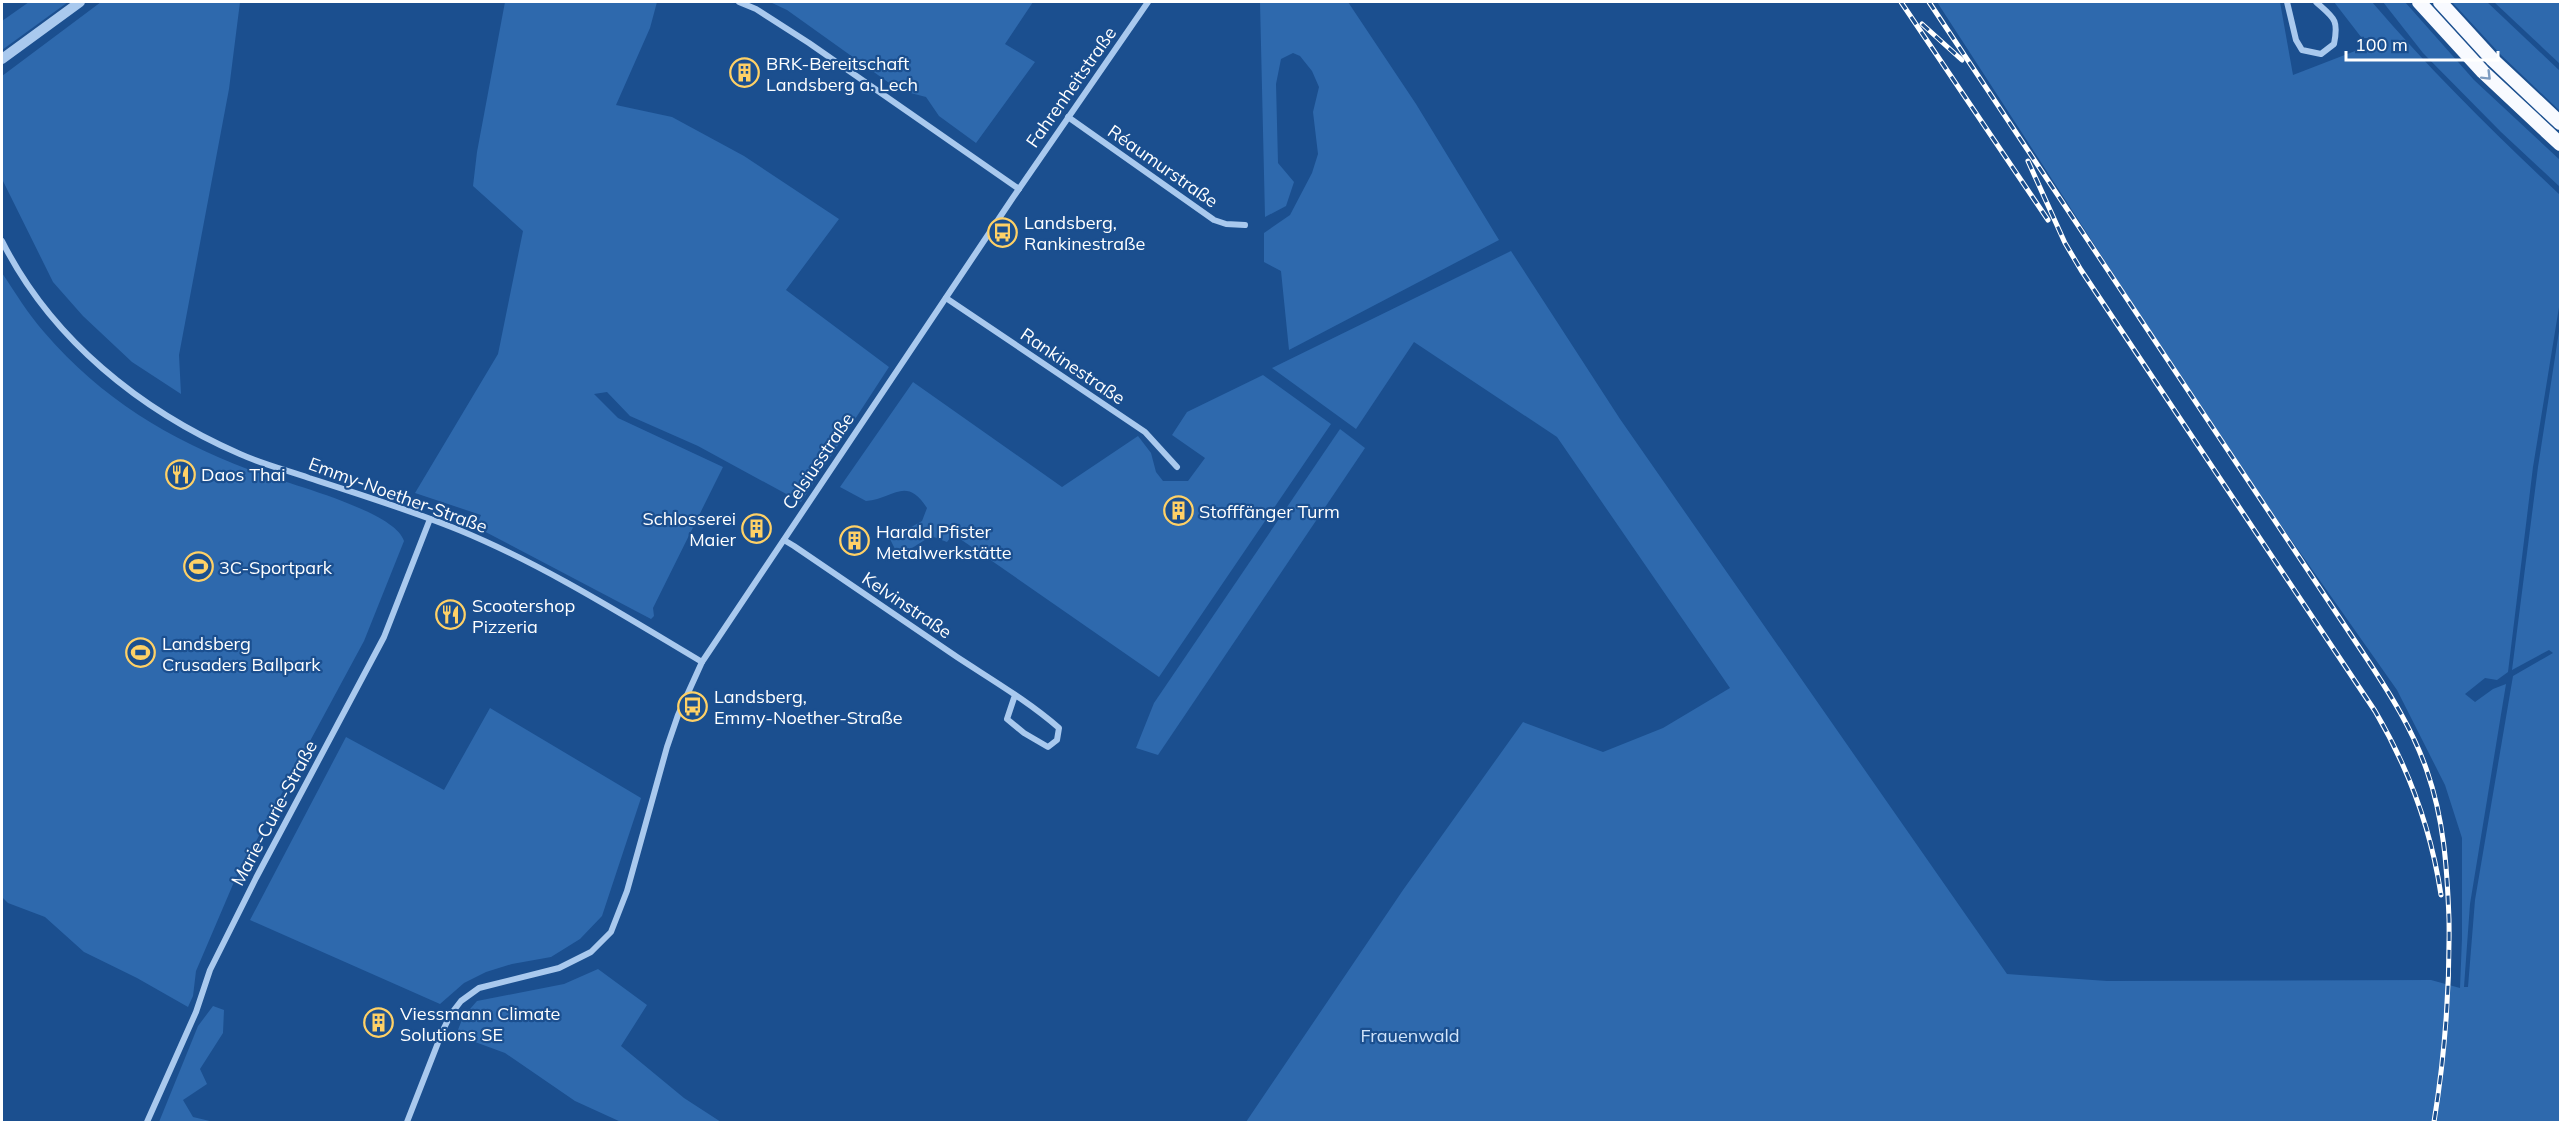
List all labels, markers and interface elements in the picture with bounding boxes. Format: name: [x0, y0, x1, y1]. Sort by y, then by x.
street label: Fahrenheitstraße: [1021, 22, 1121, 152]
scale bar: [2346, 24, 2498, 62]
text: 100 m: [2355, 33, 2408, 56]
place label: BRK-Bereitschaft Landsberg a. Lech: [766, 52, 918, 96]
building icon: BRK-Bereitschaft Landsberg a. Lech: [729, 57, 761, 89]
one-way arrow: [2480, 68, 2491, 79]
street label: Réaumurstraße: [1103, 119, 1223, 213]
place label: Landsberg, Rankinestraße: [1024, 211, 1145, 255]
bus stop icon: Landsberg, Rankinestraße: [987, 216, 1019, 248]
street label: Rankinestraße: [1016, 323, 1130, 409]
street label: Celsiusstraße: [777, 408, 859, 514]
street label: Emmy-Noether-Straße: [305, 452, 491, 538]
restaurant icon: Daos Thai: [164, 458, 196, 490]
place label: Daos Thai: [201, 463, 286, 486]
building icon: Stofffänger Turm: [1162, 495, 1194, 527]
place label: Stofffänger Turm: [1199, 500, 1340, 523]
place label: Schlosserei Maier: [643, 507, 736, 551]
building icon: Schlosserei Maier: [741, 512, 773, 544]
place label: Harald Pfister Metalwerkstätte: [876, 520, 1012, 564]
building icon: Harald Pfister Metalwerkstätte: [839, 525, 871, 557]
sports icon: 3C-Sportpark: [182, 551, 214, 583]
place label: 3C-Sportpark: [219, 556, 333, 579]
street label: Kelvinstraße: [858, 567, 956, 643]
place label: Scootershop Pizzeria: [472, 594, 575, 638]
restaurant icon: Scootershop Pizzeria: [435, 599, 467, 631]
place label: Landsberg Crusaders Ballpark: [162, 632, 321, 676]
sports icon: Landsberg Crusaders Ballpark: [125, 637, 157, 669]
place label: Landsberg, Emmy-Noether-Straße: [714, 685, 903, 729]
bus stop icon: Landsberg, Emmy-Noether-Straße: [677, 690, 709, 722]
street label: Marie-Curie-Straße: [226, 736, 322, 890]
place label: Viessmann Climate Solutions SE: [400, 1002, 560, 1046]
building icon: Viessmann Climate Solutions SE: [363, 1007, 395, 1039]
park label: Frauenwald: [1360, 1024, 1460, 1047]

